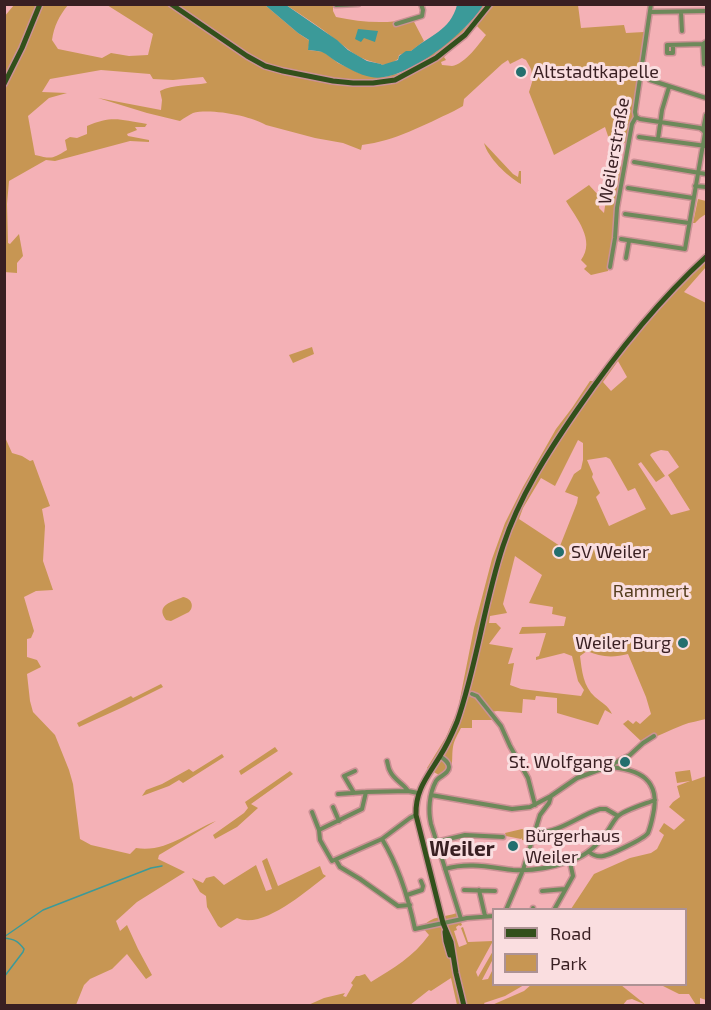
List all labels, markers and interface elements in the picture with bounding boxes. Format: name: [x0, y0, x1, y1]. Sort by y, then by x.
place label: Altstadtkapelle: [533, 61, 659, 83]
marker: Altstadtkapelle: [514, 65, 528, 79]
street label: Weilerstraße: [594, 96, 634, 206]
place label: SV Weiler: [571, 541, 649, 563]
marker: SV Weiler: [552, 545, 566, 559]
park label: Rammert: [613, 580, 689, 602]
place label: Weiler Burg: [575, 632, 671, 654]
marker: Weiler Burg: [676, 636, 690, 650]
place label: St. Wolfgang: [509, 751, 613, 773]
marker: St. Wolfgang: [618, 755, 632, 769]
place label: Bürgerhaus Weiler: [525, 825, 620, 868]
district label: Weiler: [429, 836, 495, 862]
marker: Bürgerhaus Weiler: [506, 839, 520, 853]
legend: [492, 908, 687, 986]
text: Road: [550, 922, 591, 944]
text: Park: [550, 952, 587, 974]

